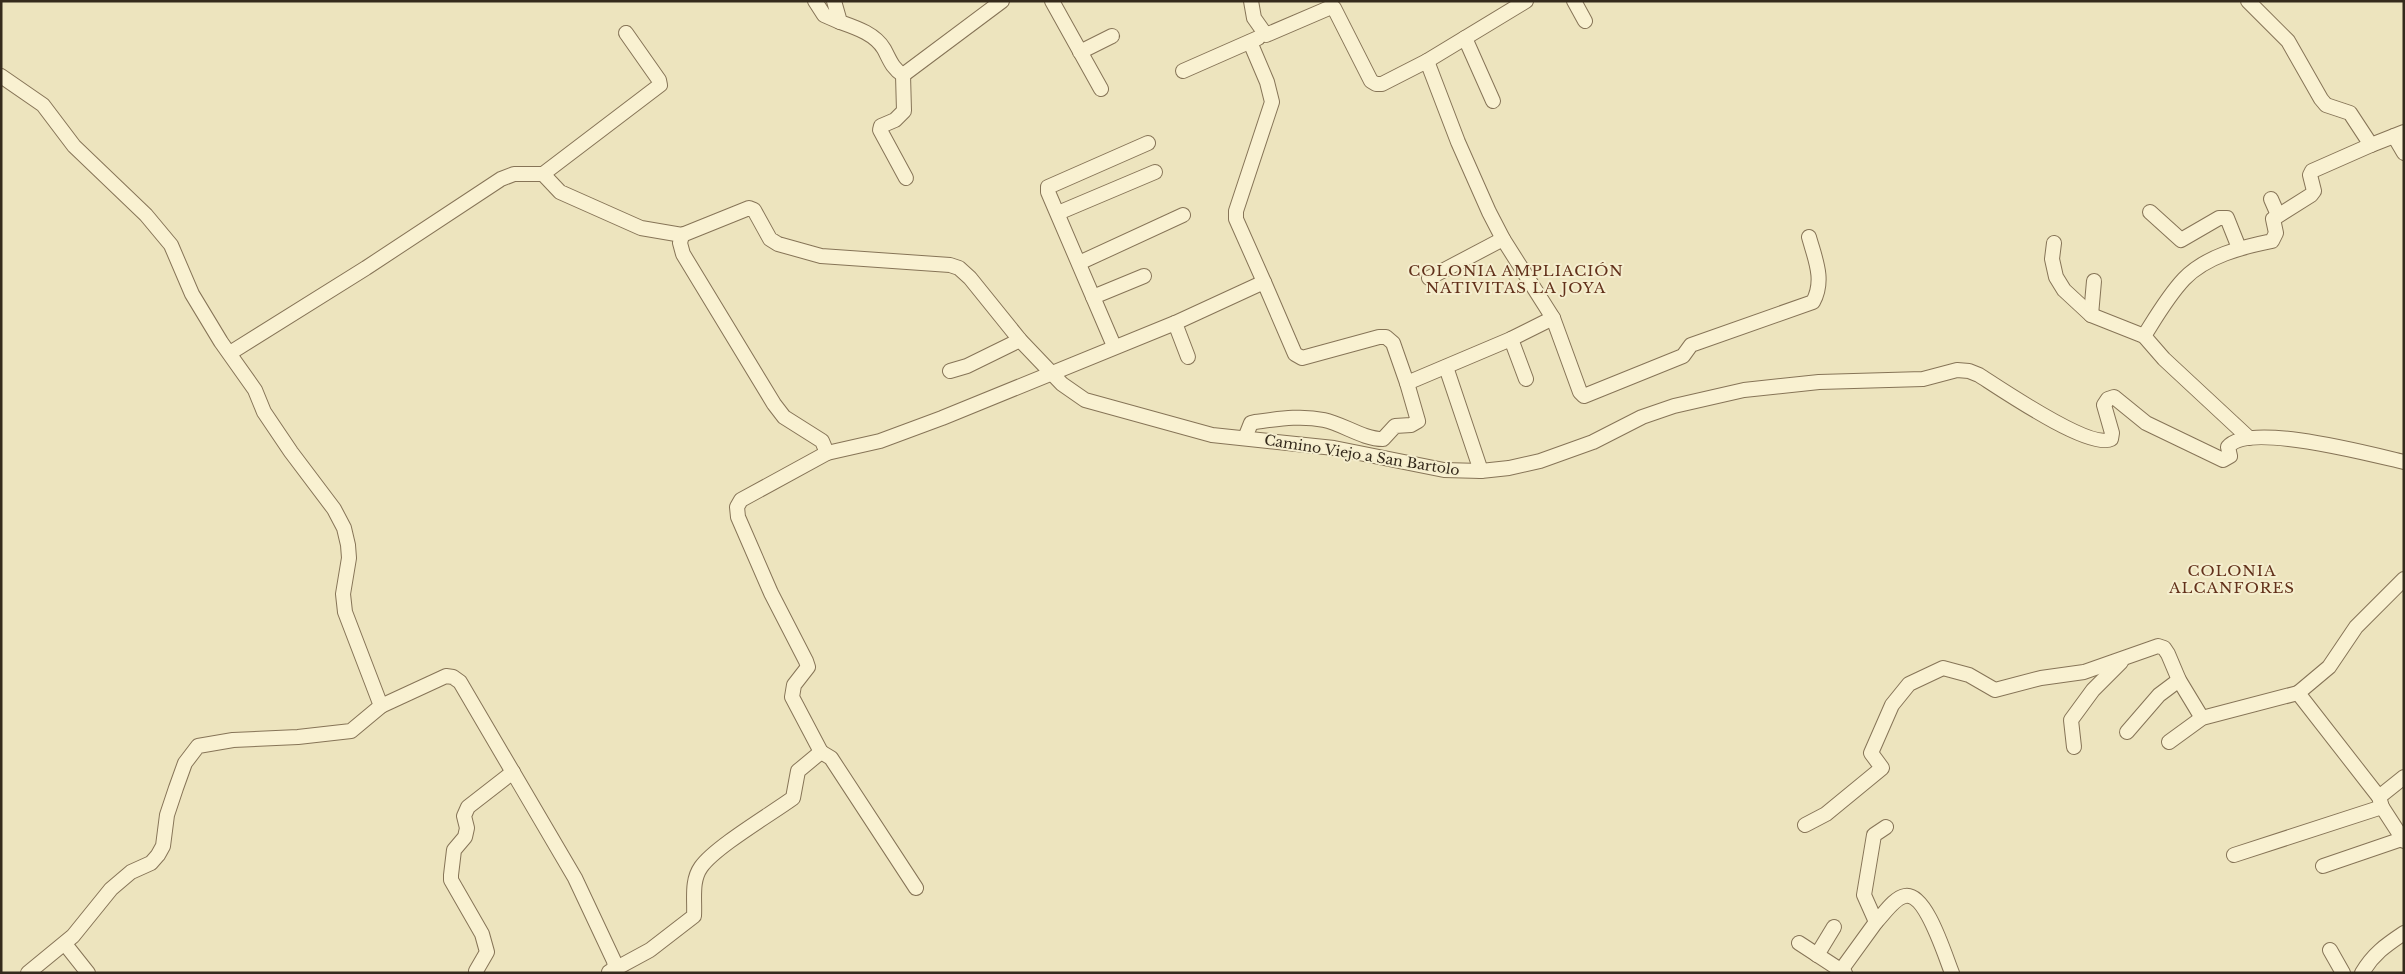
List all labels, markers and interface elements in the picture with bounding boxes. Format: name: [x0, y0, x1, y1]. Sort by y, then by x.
district label: COLONIA AMPLIACIÓN NATIVITAS LA JOYA: [1408, 261, 1624, 297]
street label: Camino Viejo a San Bartolo: [1263, 431, 1461, 479]
district label: COLONIA ALCANFORES: [2168, 561, 2295, 597]

